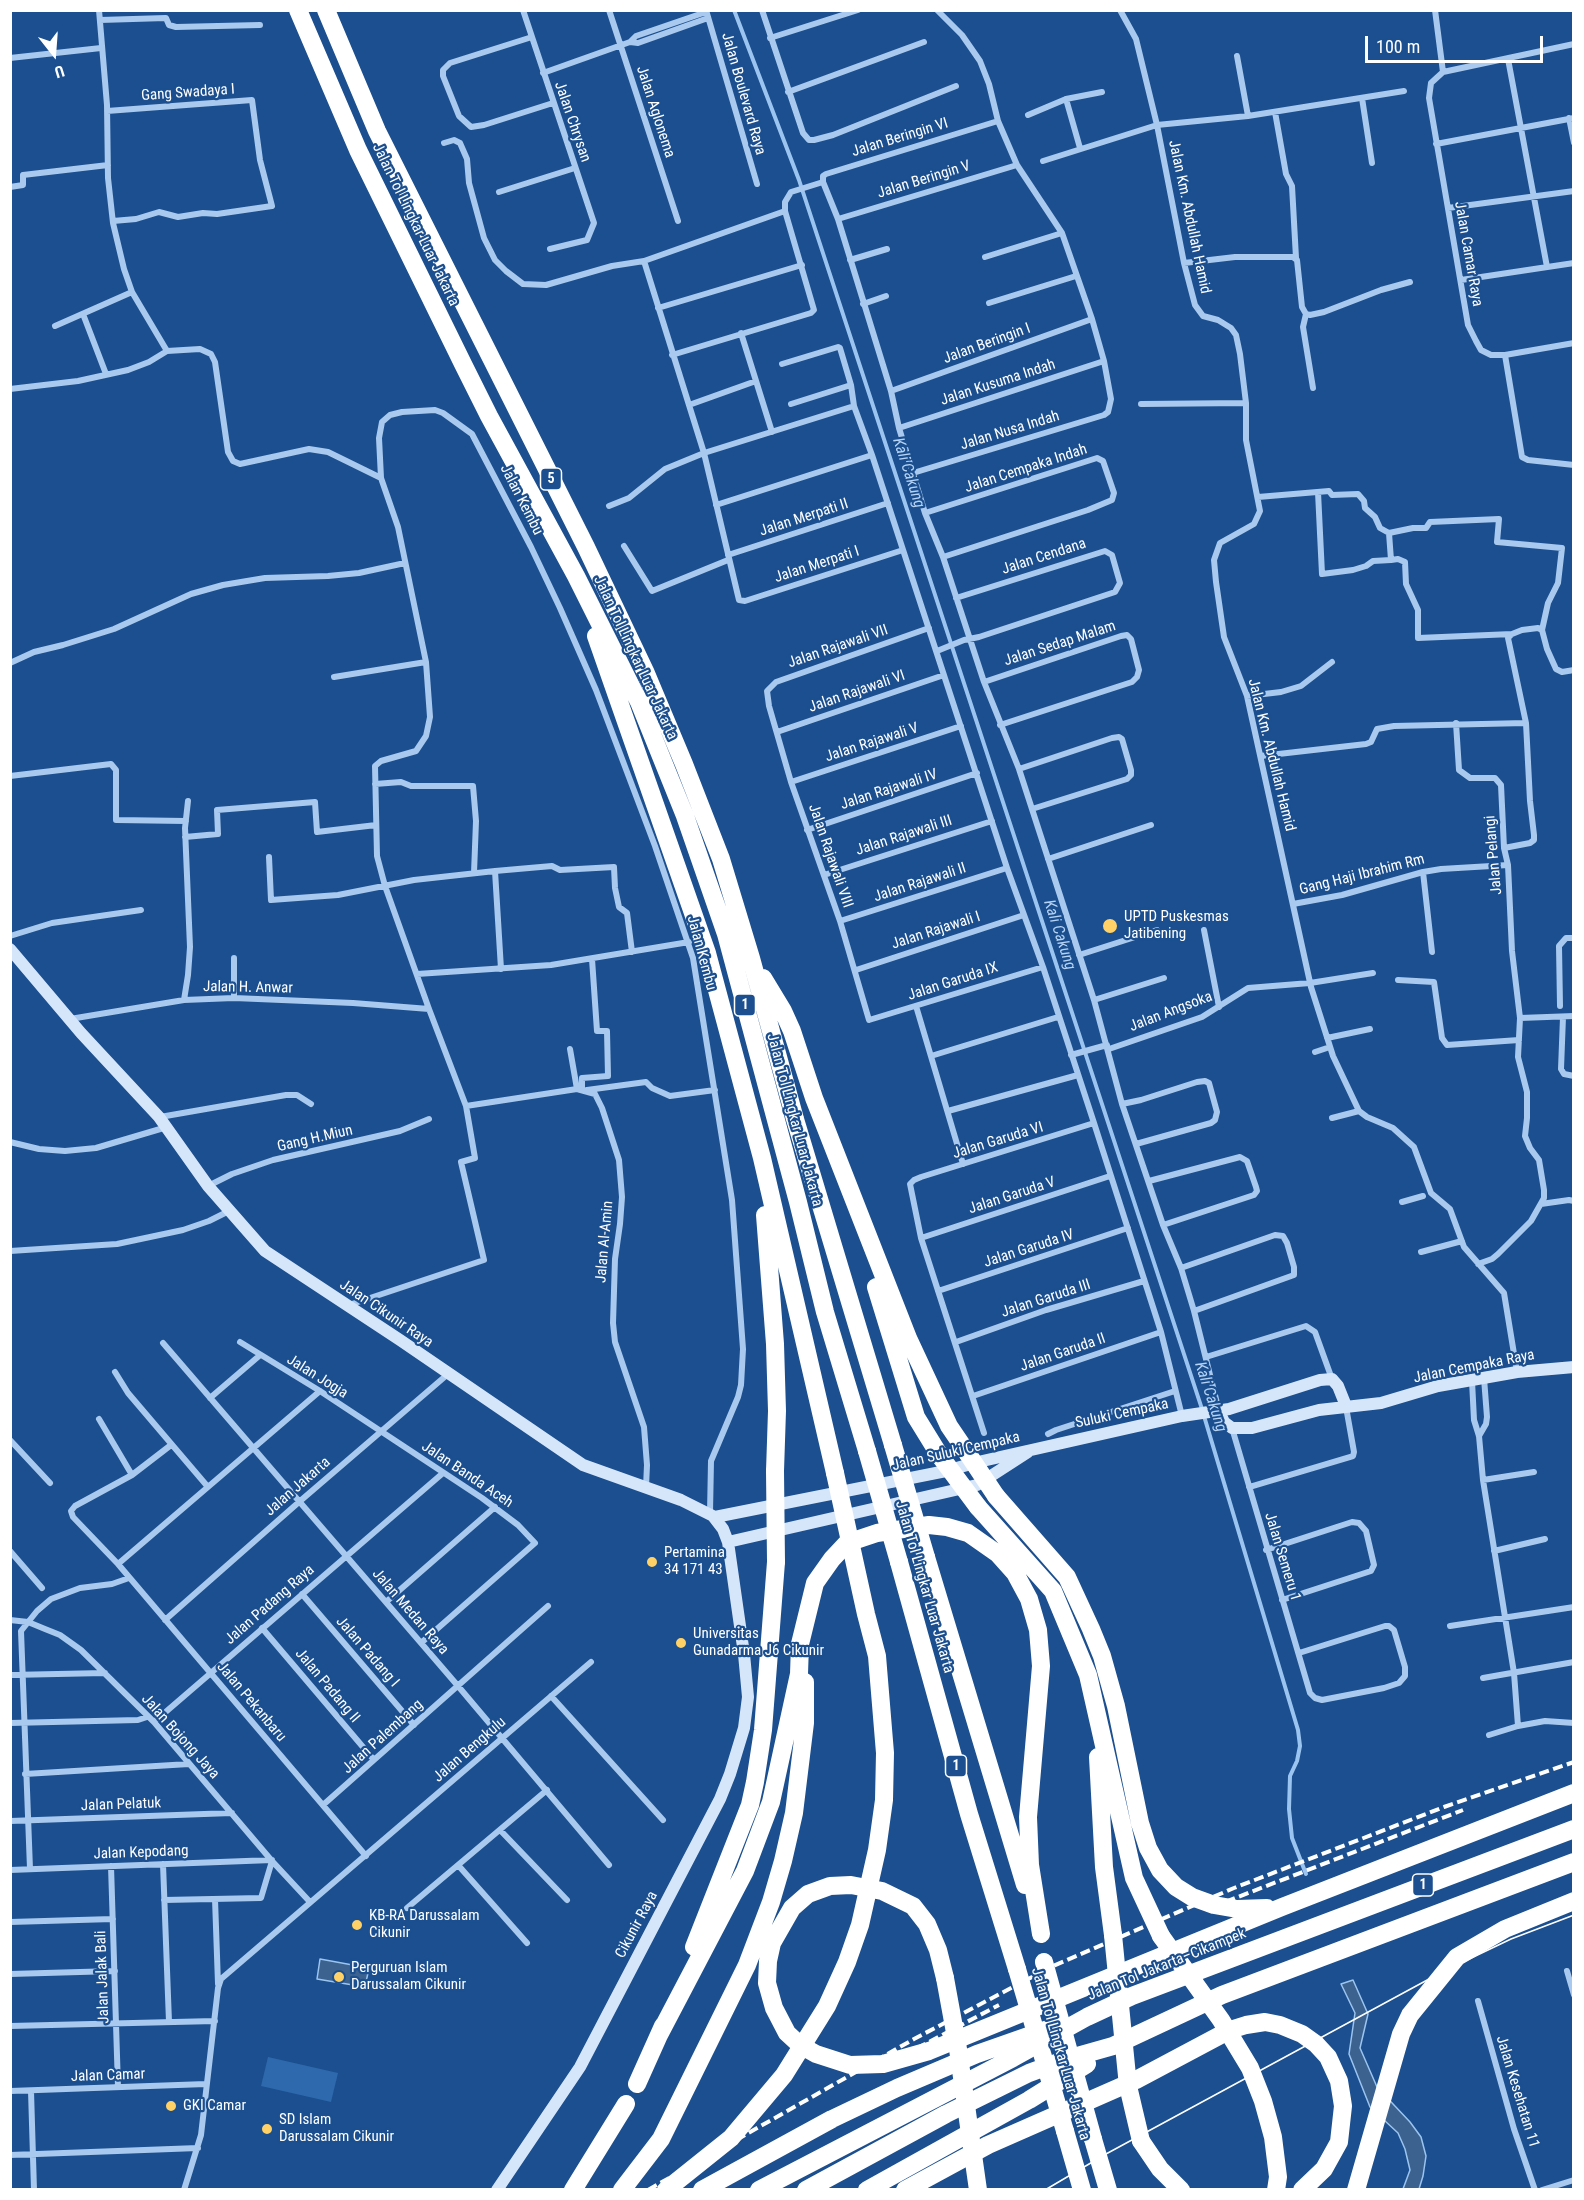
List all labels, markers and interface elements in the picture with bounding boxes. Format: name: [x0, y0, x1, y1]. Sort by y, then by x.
north arrow: [24, 24, 84, 84]
scale bar: [1368, 24, 1546, 62]
street label: Jalan Boulevard Raya: [717, 31, 769, 157]
text: 100 m: [1376, 36, 1420, 57]
text: U: [52, 61, 67, 82]
street label: Jalan Aglonema: [632, 64, 678, 160]
street label: Jalan Chrysan: [550, 79, 594, 165]
street label: Gang Swadaya I: [141, 81, 235, 105]
street label: Jalan Beringin VI: [850, 115, 950, 161]
street label: Jalan Km. Abdullah Hamid: [1164, 139, 1214, 295]
street label: Jalan Tol Lingkar Luar Jakarta: [368, 141, 462, 309]
street label: Jalan Beringin V: [875, 157, 973, 203]
street label: Jalan Camar Raya: [1450, 200, 1486, 308]
street label: Jalan Beringin I: [941, 320, 1033, 368]
street label: Jalan Kusuma Indah: [938, 356, 1058, 410]
street label: Jalan Nusa Indah: [958, 407, 1062, 455]
water label: Kali Cakung: [888, 436, 928, 510]
street label: Jalan Cempaka Indah: [963, 441, 1089, 497]
street label: Jalan Kembu: [496, 462, 546, 538]
road number: 5: [540, 468, 562, 490]
street label: Jalan Merpati II: [757, 495, 851, 541]
street label: Jalan Cendana: [1000, 535, 1088, 579]
street label: Jalan Merpati I: [772, 543, 862, 587]
street label: Jalan Tol Lingkar Luar Jakarta: [589, 573, 681, 743]
street label: Jalan Sedap Malam: [1002, 617, 1118, 671]
street label: Jalan Rajawali VII: [786, 621, 890, 673]
street label: Jalan Rajawali VI: [806, 667, 908, 717]
street label: Jalan Km. Abdullah Hamid: [1243, 677, 1299, 833]
street label: Jalan Rajawali V: [823, 719, 921, 767]
street label: Jalan Rajawali IV: [838, 766, 940, 814]
street label: Jalan Rajawali VIII: [804, 802, 856, 910]
street label: Jalan Rajawali III: [854, 812, 954, 860]
street label: Jalan Pelangi: [1482, 814, 1506, 896]
street label: Gang Haji Ibrahim Rm: [1298, 851, 1426, 899]
street label: Jalan Rajawali II: [871, 860, 969, 906]
water label: Kali Cakung: [1039, 898, 1079, 972]
street label: Jalan Rajawali I: [889, 908, 983, 954]
place label: UPTD Puskesmas Jatibening: [1124, 908, 1229, 943]
street label: Jalan Kembu: [682, 914, 720, 992]
marker: UPTD Puskesmas Jatibening: [1101, 917, 1119, 935]
street label: Jalan Garuda IX: [906, 959, 1000, 1005]
street label: Jalan H. Anwar: [203, 978, 293, 998]
street label: Jalan Angsoka: [1127, 988, 1215, 1036]
road number: 1: [734, 994, 756, 1016]
street label: Jalan Tol Lingkar Luar Jakarta: [762, 1031, 826, 1209]
street label: Jalan Garuda VI: [950, 1119, 1046, 1163]
street label: Gang H.Miun: [276, 1122, 354, 1156]
street label: Jalan Garuda V: [966, 1174, 1058, 1218]
street label: Jalan Al-Amin: [592, 1200, 618, 1284]
street label: Jalan Garuda IV: [982, 1226, 1076, 1272]
street label: Jalan Cikunir Raya: [336, 1276, 436, 1352]
street label: Jalan Garuda III: [999, 1276, 1093, 1322]
street label: Jalan Garuda II: [1018, 1330, 1108, 1376]
street label: Jalan Cempaka Raya: [1412, 1346, 1536, 1388]
street label: Jalan Jogja: [283, 1351, 351, 1403]
water label: Kali Cakung: [1190, 1360, 1230, 1434]
street label: Suluki Cempaka: [1074, 1395, 1170, 1433]
street label: Jalan Suluki Cempaka: [890, 1429, 1022, 1475]
street label: Jalan Banda Aceh: [418, 1438, 516, 1512]
street label: Jalan Jakarta: [262, 1454, 334, 1520]
street label: Jalan Tol Lingkar Luar Jakarta: [891, 1499, 957, 1675]
street label: Jalan Semeru 1: [1260, 1511, 1304, 1603]
place label: Pertamina 34 171 43: [664, 1544, 725, 1579]
marker: Pertamina 34 171 43: [645, 1555, 659, 1569]
street label: Jalan Padang Raya: [222, 1561, 318, 1649]
street label: Jalan Medan Raya: [368, 1565, 452, 1659]
street label: Jalan Padang I: [331, 1613, 403, 1691]
place label: Universitas Gunadarma J6 Cikunir: [693, 1625, 824, 1660]
marker: Universitas Gunadarma J6 Cikunir: [674, 1636, 688, 1650]
street label: Jalan Padang II: [291, 1645, 363, 1727]
street label: Jalan Pekanbaru: [212, 1658, 290, 1746]
street label: Jalan Bojong Jaya: [137, 1691, 223, 1783]
street label: Jalan Palembang: [339, 1696, 427, 1778]
street label: Jalan Bengkulu: [430, 1714, 510, 1786]
road number: 1: [946, 1755, 966, 1777]
street label: Jalan Pelatuk: [81, 1795, 161, 1815]
street label: Jalan Kepodang: [93, 1842, 189, 1864]
road number: 1: [1412, 1874, 1434, 1896]
street label: Cikunir Raya: [612, 1889, 662, 1961]
place label: KB-RA Darussalam Cikunir: [369, 1907, 480, 1942]
marker: KB-RA Darussalam Cikunir: [350, 1918, 364, 1932]
street label: Jalan Tol Jakarta–Cikampek: [1085, 1925, 1249, 2005]
street label: Jalan Jalak Bali: [92, 1930, 114, 2024]
place label: Perguruan Islam Darussalam Cikunir: [351, 1959, 466, 1994]
street label: Jalan Tol Lingkar Luar Jakarta: [1027, 1966, 1093, 2142]
marker: Perguruan Islam Darussalam Cikunir: [332, 1970, 346, 1984]
street label: Jalan Kesehatan 11: [1491, 2034, 1543, 2150]
street label: Jalan Camar: [70, 2066, 146, 2086]
place label: GKI Camar: [183, 2097, 246, 2115]
marker: GKI Camar: [164, 2099, 178, 2113]
place label: SD Islam Darussalam Cikunir: [279, 2111, 394, 2146]
marker: SD Islam Darussalam Cikunir: [260, 2122, 274, 2136]

